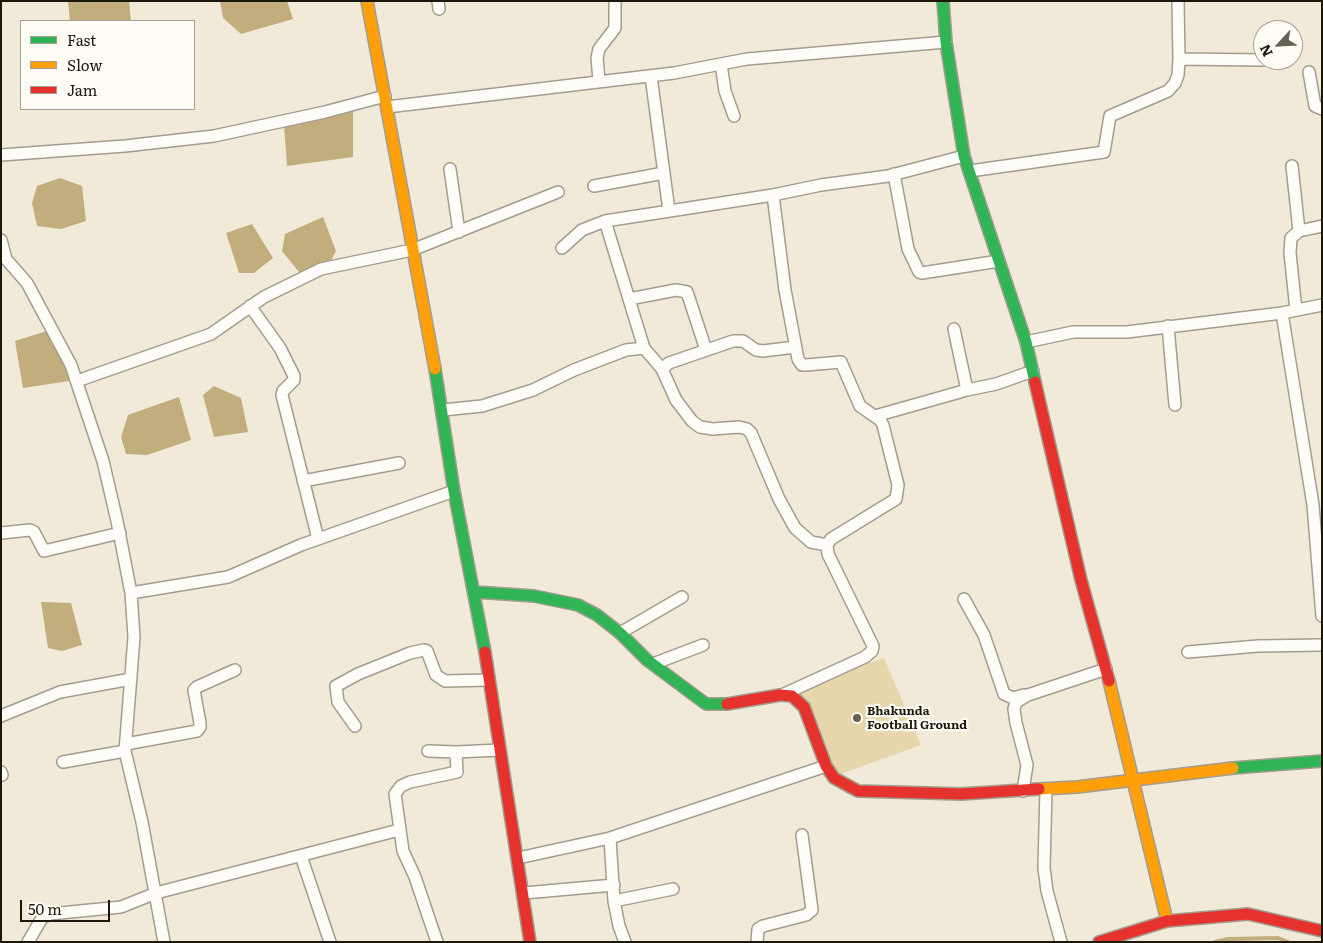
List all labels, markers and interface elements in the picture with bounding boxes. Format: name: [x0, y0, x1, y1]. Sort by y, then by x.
legend: [20, 20, 195, 110]
north arrow: [1253, 20, 1303, 70]
text: Fast: [67, 28, 96, 51]
text: N: [1254, 41, 1277, 60]
text: Slow: [67, 53, 102, 76]
text: Jam: [67, 78, 97, 101]
place label: Bhakunda Football Ground: [867, 704, 967, 732]
marker: Bhakunda Football Ground: [851, 712, 863, 724]
scale bar: [22, 890, 112, 922]
text: 50 m: [28, 897, 62, 920]

